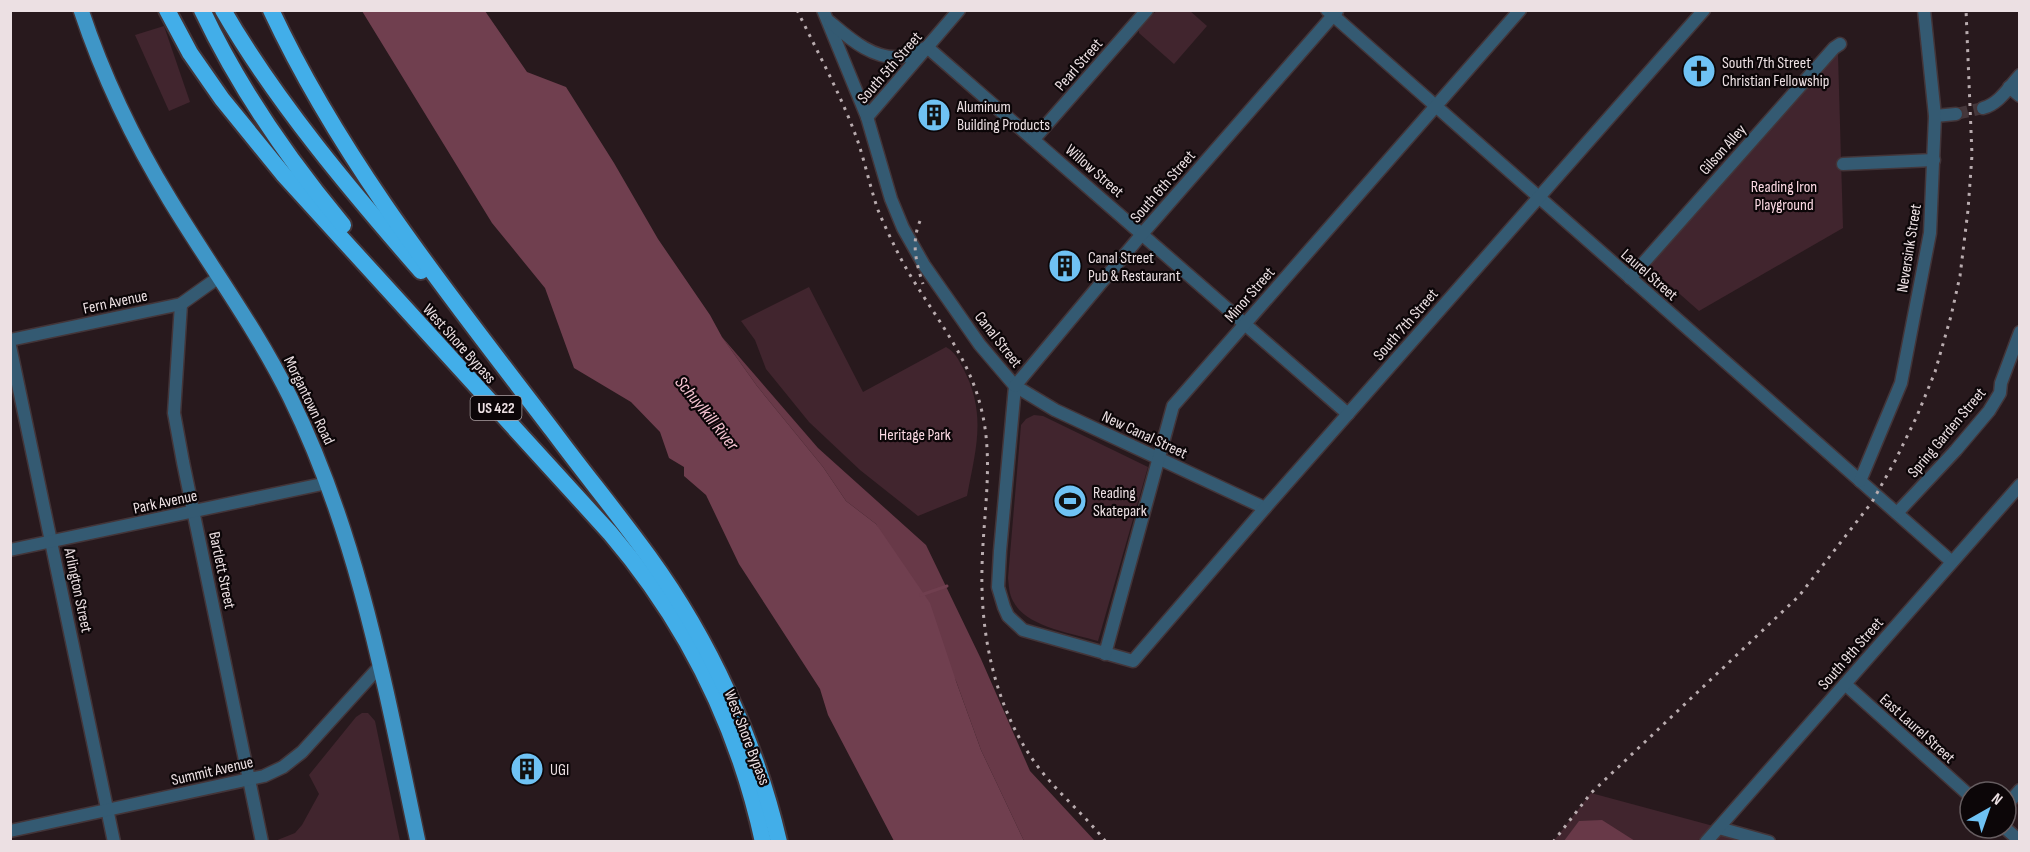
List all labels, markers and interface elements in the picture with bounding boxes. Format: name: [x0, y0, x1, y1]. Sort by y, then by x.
street label: South 5th Street: [854, 28, 927, 108]
street label: Pearl Street: [1051, 35, 1107, 95]
church icon: South 7th Street Christian Fellowship: [1681, 53, 1717, 89]
place label: South 7th Street Christian Fellowship: [1722, 54, 1829, 91]
building icon: Aluminum Building Products: [916, 97, 952, 133]
place label: Aluminum Building Products: [956, 98, 1050, 135]
street label: Gilson Alley: [1696, 121, 1751, 179]
street label: Willow Street: [1061, 141, 1127, 202]
street label: South 6th Street: [1127, 147, 1200, 227]
park label: Reading Iron Playground: [1751, 178, 1817, 215]
street label: Neversink Street: [1893, 203, 1926, 294]
street label: Laurel Street: [1617, 245, 1681, 305]
building icon: Canal Street Pub & Restaurant: [1047, 248, 1083, 284]
place label: Canal Street Pub & Restaurant: [1088, 249, 1181, 286]
street label: Minor Street: [1221, 263, 1279, 326]
street label: South 7th Street: [1370, 285, 1443, 365]
street label: Fern Avenue: [81, 286, 149, 319]
street label: West Shore Bypass: [418, 300, 500, 388]
street label: Canal Street: [970, 308, 1026, 372]
street label: Morgantown Road: [279, 353, 338, 448]
water label: Schuylkill River: [670, 372, 743, 455]
street label: Spring Garden Street: [1904, 384, 1990, 482]
road number: US 422: [470, 396, 522, 420]
street label: New Canal Street: [1099, 407, 1190, 463]
park label: Heritage Park: [879, 426, 951, 445]
sports icon: Reading Skatepark: [1052, 483, 1088, 519]
place label: Reading Skatepark: [1093, 484, 1147, 521]
street label: Park Avenue: [132, 486, 199, 519]
street label: Bartlett Street: [204, 530, 239, 611]
street label: Arlington Street: [59, 545, 96, 634]
street label: South 9th Street: [1815, 614, 1888, 694]
street label: West Shore Bypass: [720, 687, 774, 788]
street label: East Laurel Street: [1876, 690, 1959, 768]
building icon: UGI: [509, 751, 545, 787]
street label: Summit Avenue: [169, 753, 255, 790]
place label: UGI: [550, 761, 569, 780]
north arrow: [1958, 780, 2018, 840]
text: N: [1987, 790, 2006, 810]

